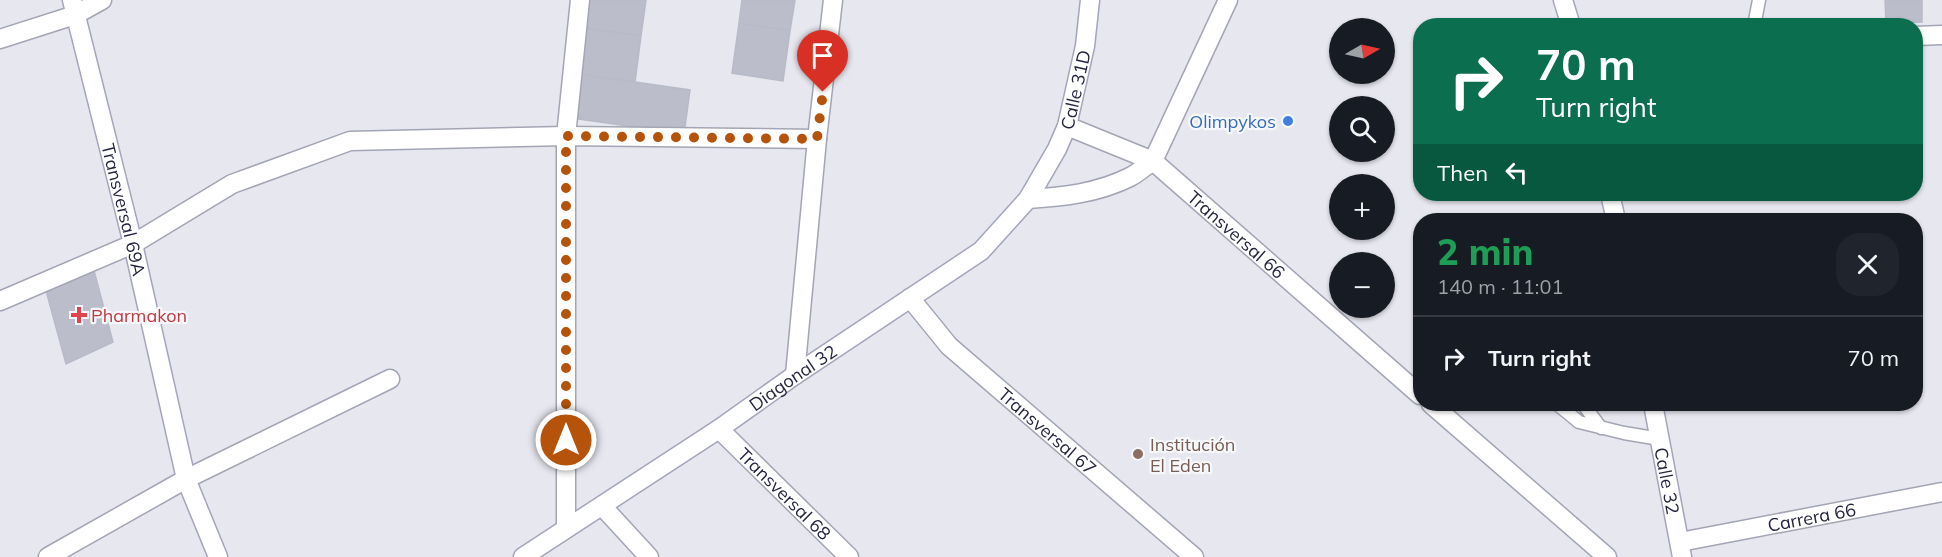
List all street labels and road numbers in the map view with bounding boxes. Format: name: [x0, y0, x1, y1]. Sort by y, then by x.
street label: Calle 31D: [1055, 48, 1095, 132]
street label: Transversal 69A: [97, 141, 151, 278]
street label: Transversal 66: [1183, 185, 1290, 283]
street label: Diagonal 32: [744, 339, 841, 416]
street label: Transversal 67: [994, 382, 1101, 480]
street label: Transversal 68: [733, 443, 836, 545]
street label: Calle 32: [1650, 445, 1685, 516]
street label: Carrera 66: [1766, 497, 1858, 537]

